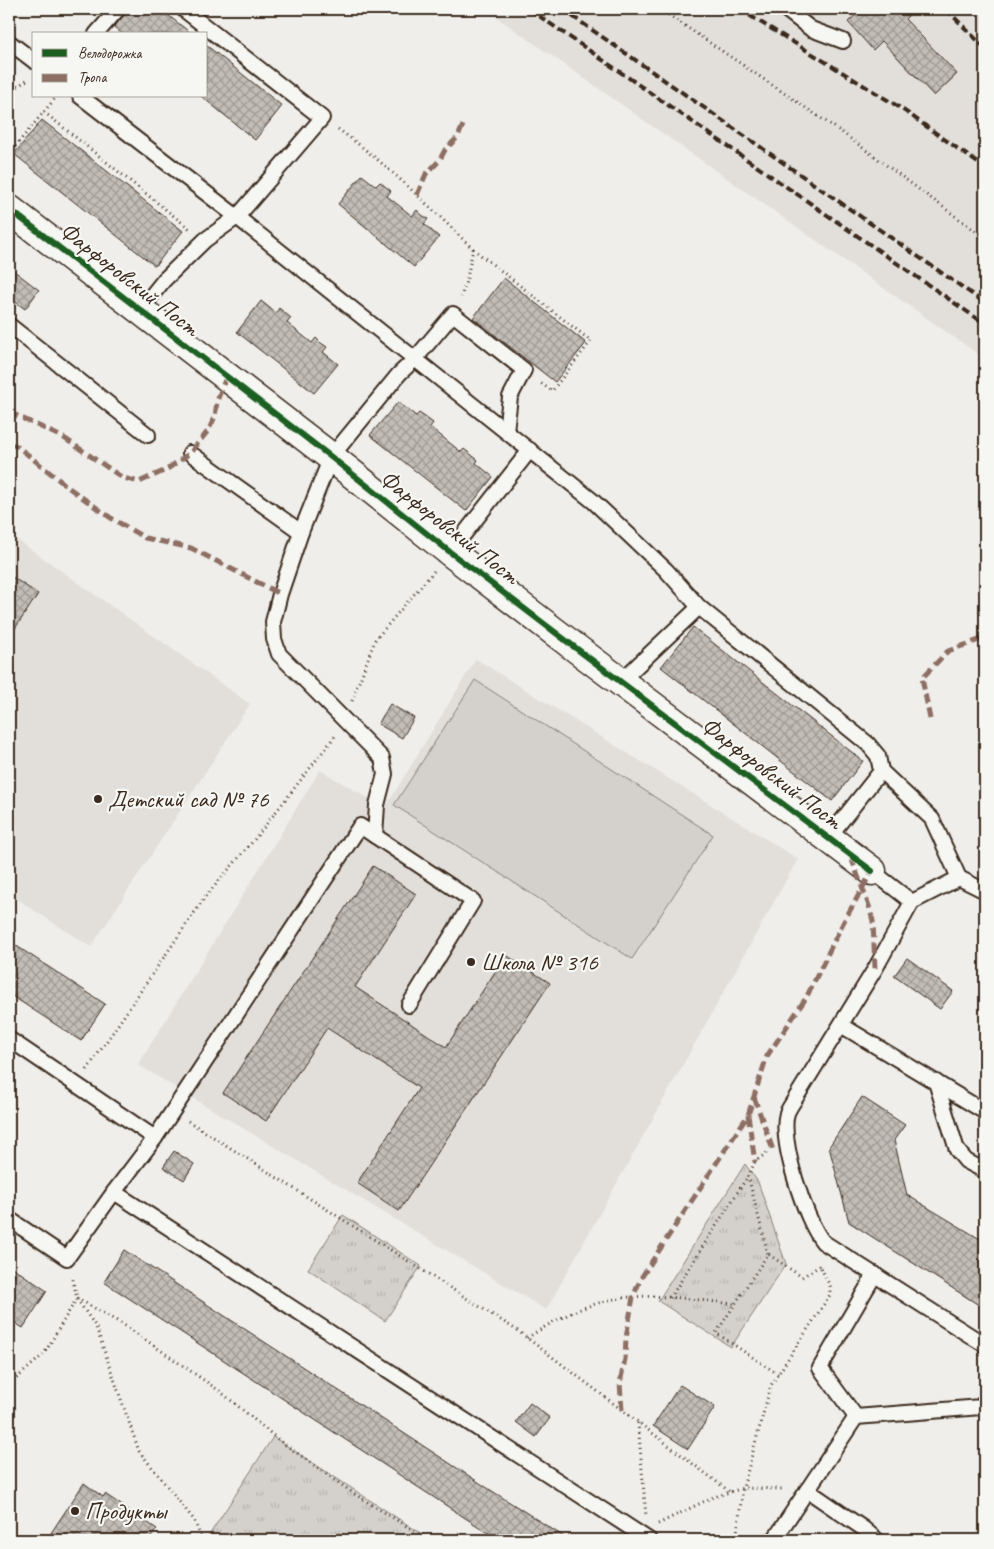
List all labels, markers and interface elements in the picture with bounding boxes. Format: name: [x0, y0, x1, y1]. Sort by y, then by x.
legend: [32, 32, 208, 98]
text: Велодорожка: [78, 44, 142, 63]
text: Тропа: [78, 68, 107, 87]
street label: Фарфоровский Пост: [54, 215, 207, 344]
street label: Фарфоровский Пост: [374, 463, 527, 592]
street label: Фарфоровский Пост: [696, 710, 850, 837]
place label: Детский сад № 76: [108, 784, 270, 814]
marker: Детский сад № 76: [92, 793, 104, 805]
place label: Школа № 316: [481, 947, 599, 977]
marker: Школа № 316: [465, 956, 477, 968]
place label: Продукты: [85, 1496, 169, 1526]
marker: Продукты: [69, 1505, 81, 1517]

